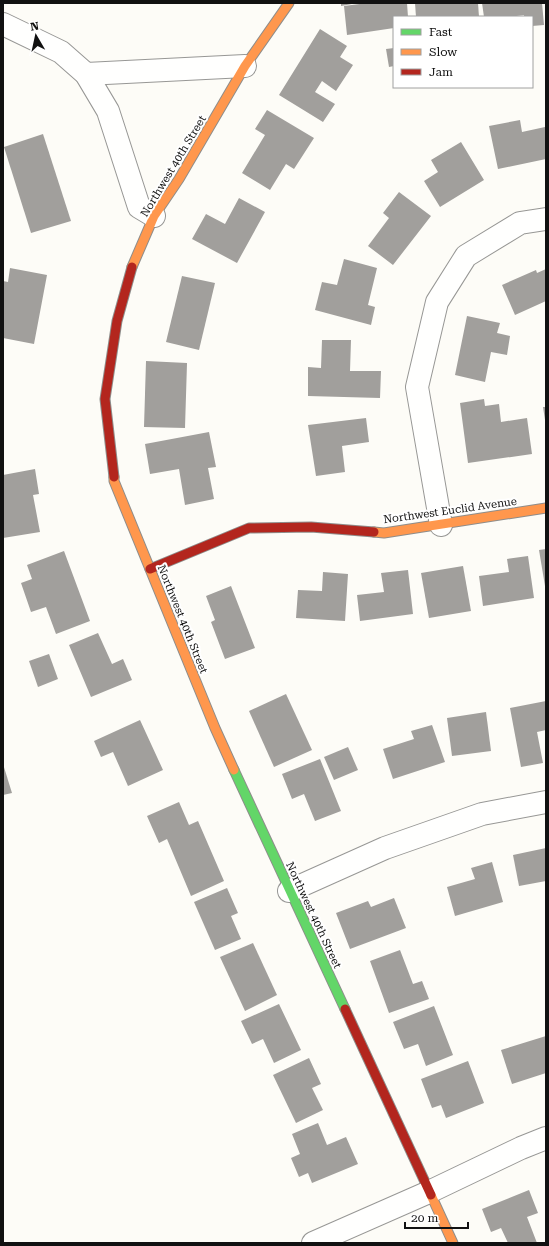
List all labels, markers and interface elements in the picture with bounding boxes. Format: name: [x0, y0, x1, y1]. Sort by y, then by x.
north arrow: [16, 16, 56, 56]
legend: [393, 16, 533, 88]
text: N: [29, 19, 40, 34]
text: Fast: [429, 25, 453, 39]
text: Slow: [429, 45, 457, 59]
text: Jam: [429, 65, 453, 79]
street label: Northwest 40th Street: [138, 113, 209, 219]
street label: Northwest Euclid Avenue: [383, 495, 518, 526]
street label: Northwest 40th Street: [155, 563, 210, 675]
street label: Northwest 40th Street: [283, 860, 344, 971]
scale bar: [405, 1204, 468, 1230]
text: 20 m: [411, 1211, 438, 1225]

